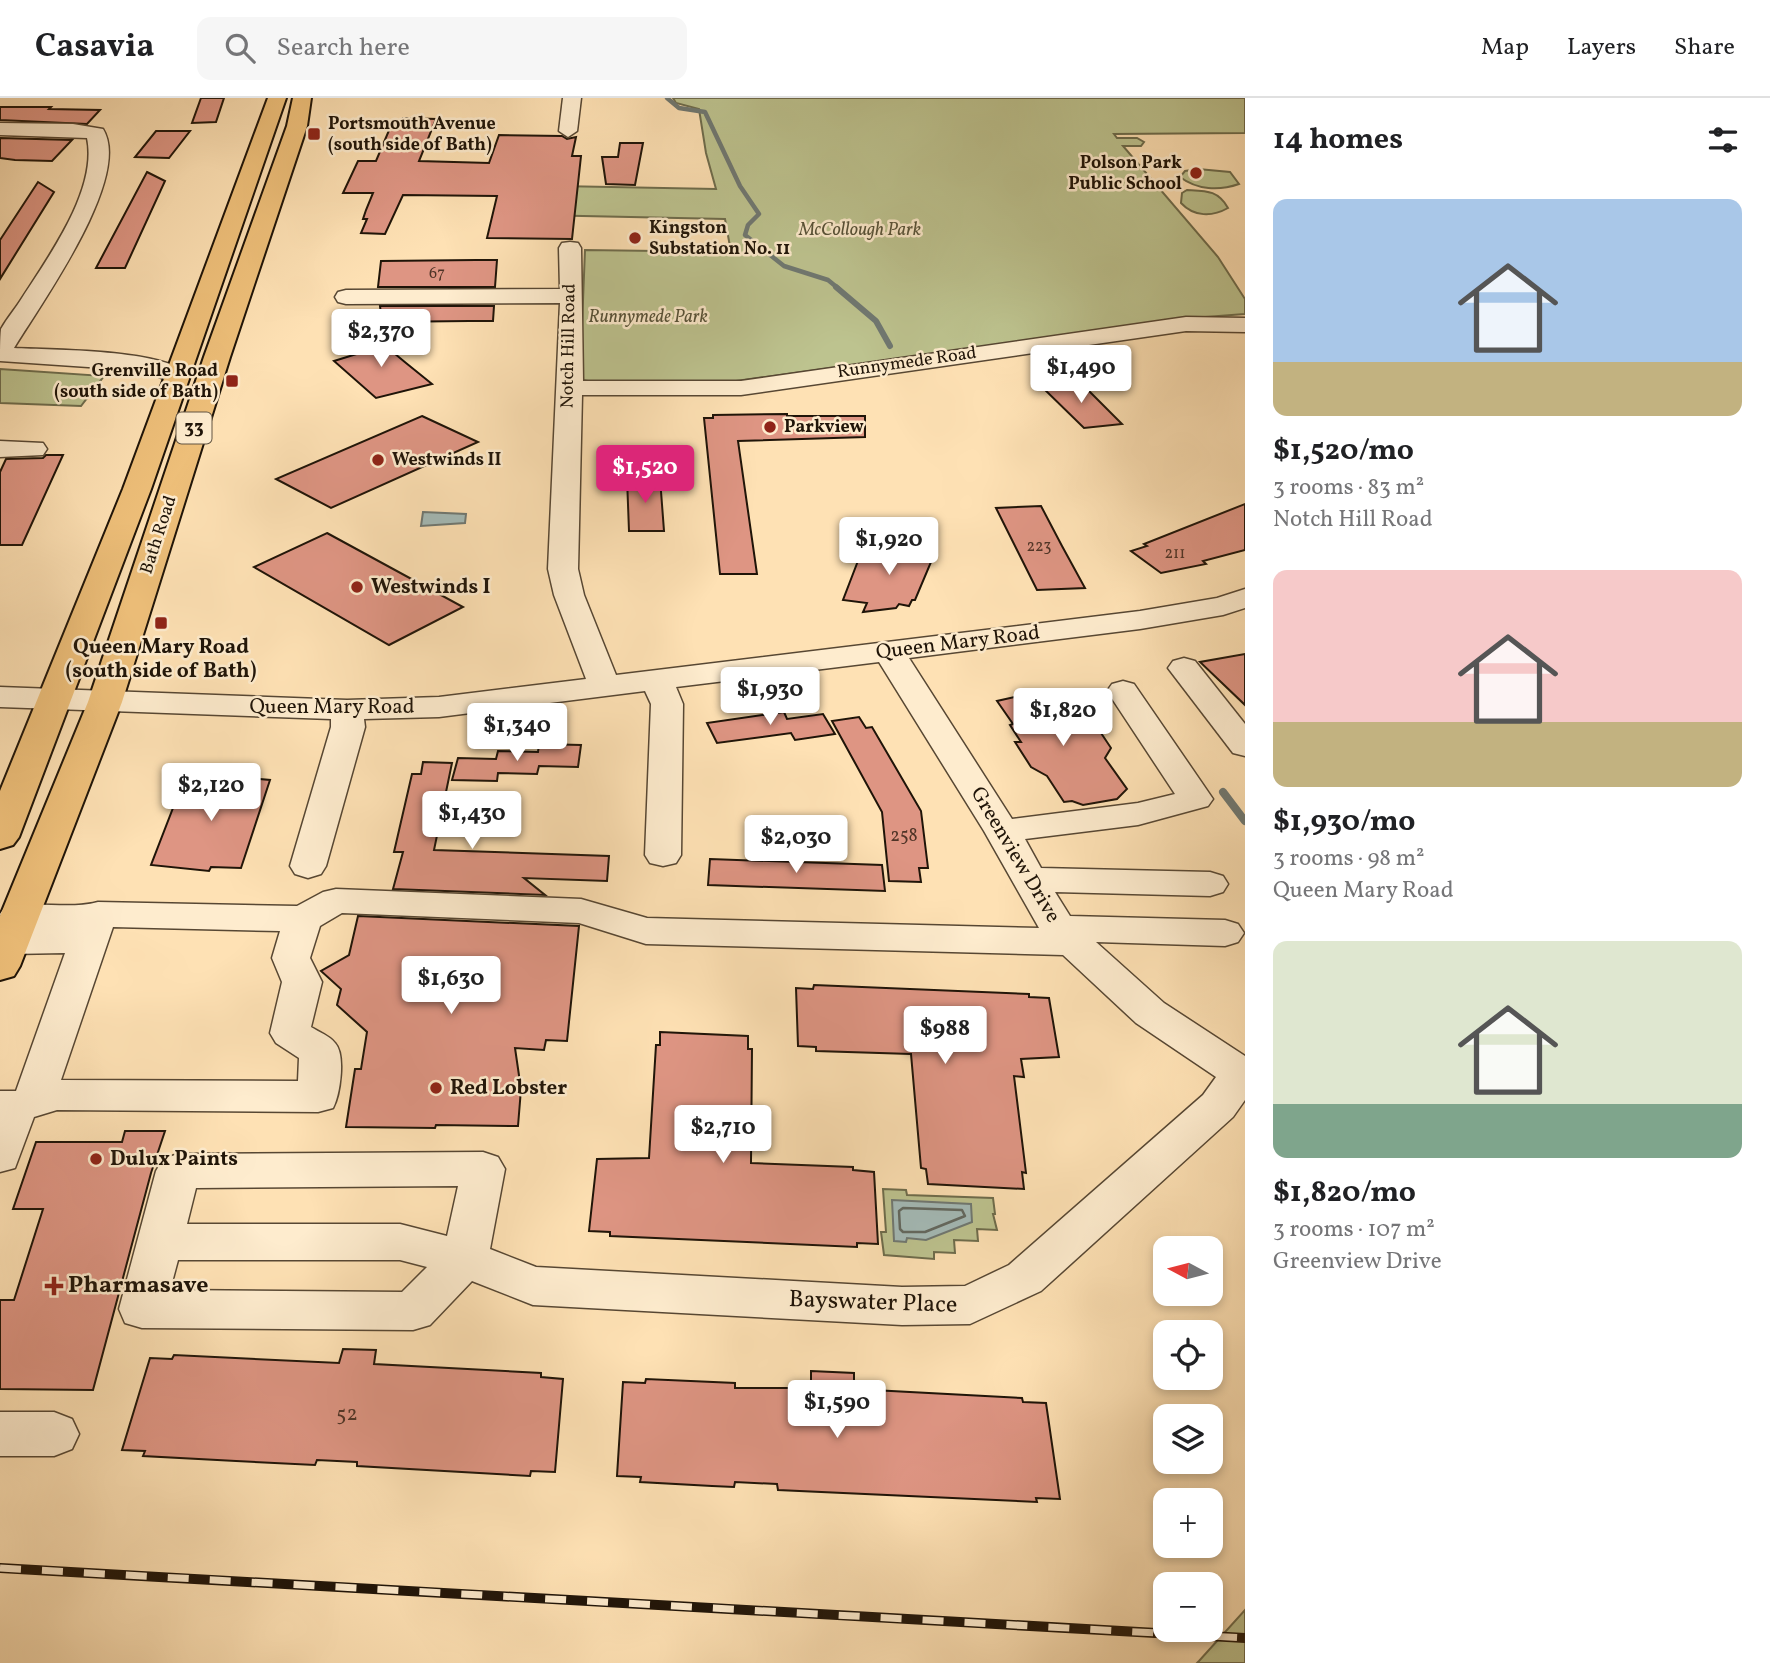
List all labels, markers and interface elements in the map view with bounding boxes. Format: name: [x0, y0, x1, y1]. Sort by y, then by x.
search box: [197, 17, 687, 80]
text: Casavia: [35, 25, 155, 71]
icon: search: [221, 29, 259, 67]
text: Search here: [277, 30, 410, 66]
text: Map: [1481, 31, 1529, 65]
text: Layers: [1567, 31, 1636, 65]
text: Share: [1674, 31, 1735, 65]
place label: Portsmouth Avenue (south side of Bath): [328, 112, 496, 158]
text: 14 homes: [1273, 119, 1403, 161]
icon: filters: [1704, 121, 1742, 159]
marker: Portsmouth Avenue (south side of Bath): [306, 126, 322, 142]
place label: Polson Park Public School: [1068, 151, 1182, 197]
marker: Polson Park Public School: [1188, 165, 1204, 181]
place label: Kingston Substation No. 11: [649, 216, 790, 262]
park label: McCollough Park: [798, 218, 921, 243]
marker: Kingston Substation No. 11: [627, 230, 643, 246]
icon: home: [1445, 245, 1571, 371]
house number: 67: [429, 263, 445, 285]
street label: Notch Hill Road: [555, 283, 583, 409]
park label: Runnymede Park: [588, 305, 708, 330]
pin: $2,370: [324, 310, 438, 369]
text: $2,370: [347, 316, 415, 348]
street label: Runnymede Road: [836, 341, 978, 385]
pin: $1,490: [1024, 345, 1138, 405]
text: $1,490: [1046, 352, 1116, 384]
place label: Grenville Road (south side of Bath): [54, 359, 218, 405]
marker: Grenville Road (south side of Bath): [224, 373, 240, 389]
road number: 33: [176, 412, 212, 444]
place label: Parkview: [784, 415, 864, 440]
marker: Parkview: [762, 419, 778, 435]
text: $1,520/mo: [1273, 430, 1414, 472]
pin: $1,520: [588, 446, 702, 505]
place label: Westwinds II: [392, 448, 501, 473]
marker: Westwinds II: [370, 452, 386, 468]
text: $1,520: [612, 452, 678, 484]
text: 3 rooms · 83 m²: [1273, 472, 1424, 504]
street label: Bath Road: [135, 493, 183, 577]
text: Notch Hill Road: [1273, 504, 1433, 536]
pin: $1,920: [832, 518, 946, 577]
text: $1,920: [855, 524, 923, 556]
house number: 223: [1027, 536, 1051, 558]
house number: 211: [1164, 543, 1186, 565]
place label: Westwinds I: [371, 573, 491, 602]
marker: Westwinds I: [349, 579, 365, 595]
marker: Queen Mary Road (south side of Bath): [153, 615, 169, 631]
icon: home: [1445, 616, 1571, 742]
street label: Queen Mary Road: [874, 619, 1042, 667]
place label: Queen Mary Road (south side of Bath): [65, 633, 257, 686]
pin: $1,930: [713, 668, 827, 727]
text: $1,930: [737, 674, 803, 706]
pin: $1,820: [1006, 688, 1120, 748]
street label: Queen Mary Road: [250, 693, 415, 722]
text: $1,820: [1029, 695, 1097, 727]
pin: $1,340: [460, 704, 574, 763]
text: $1,340: [483, 710, 551, 742]
pin: $2,120: [154, 764, 268, 823]
text: $2,120: [178, 770, 244, 802]
street label: Greenview Drive: [963, 782, 1067, 929]
pin: $1,430: [415, 792, 529, 851]
text: $1,430: [438, 798, 506, 830]
text: $1,930/mo: [1273, 801, 1415, 843]
pin: $2,030: [739, 816, 853, 875]
text: $2,030: [761, 822, 831, 854]
house number: 258: [890, 824, 918, 849]
text: 3 rooms · 98 m²: [1273, 843, 1425, 875]
text: Queen Mary Road: [1273, 875, 1454, 907]
pin: $1,630: [394, 956, 508, 1016]
text: $1,630: [418, 963, 484, 995]
icon: home: [1445, 987, 1571, 1113]
pin: $988: [904, 1006, 986, 1066]
text: $988: [920, 1013, 970, 1045]
place label: Red Lobster: [450, 1074, 567, 1103]
marker: Red Lobster: [428, 1080, 444, 1096]
pin: $2,710: [666, 1105, 780, 1165]
text: $2,710: [690, 1112, 756, 1144]
place label: Dulux Paints: [110, 1145, 238, 1174]
marker: Dulux Paints: [88, 1151, 104, 1167]
text: $1,820/mo: [1273, 1172, 1416, 1214]
text: 3 rooms · 107 m²: [1273, 1214, 1435, 1246]
north arrow: [1153, 1236, 1223, 1306]
map controls: [1153, 1236, 1223, 1642]
text: Greenview Drive: [1273, 1246, 1442, 1278]
place label: Pharmasave: [68, 1269, 209, 1303]
marker: Pharmasave: [46, 1278, 62, 1294]
street label: Bayswater Place: [788, 1283, 958, 1323]
button: locate: [1153, 1320, 1223, 1390]
pin: $1,590: [780, 1380, 894, 1440]
text: $1,590: [804, 1387, 870, 1419]
house number: 52: [336, 1400, 358, 1429]
button: layers: [1153, 1404, 1223, 1474]
button: +: [1153, 1488, 1223, 1558]
button: −: [1153, 1572, 1223, 1642]

